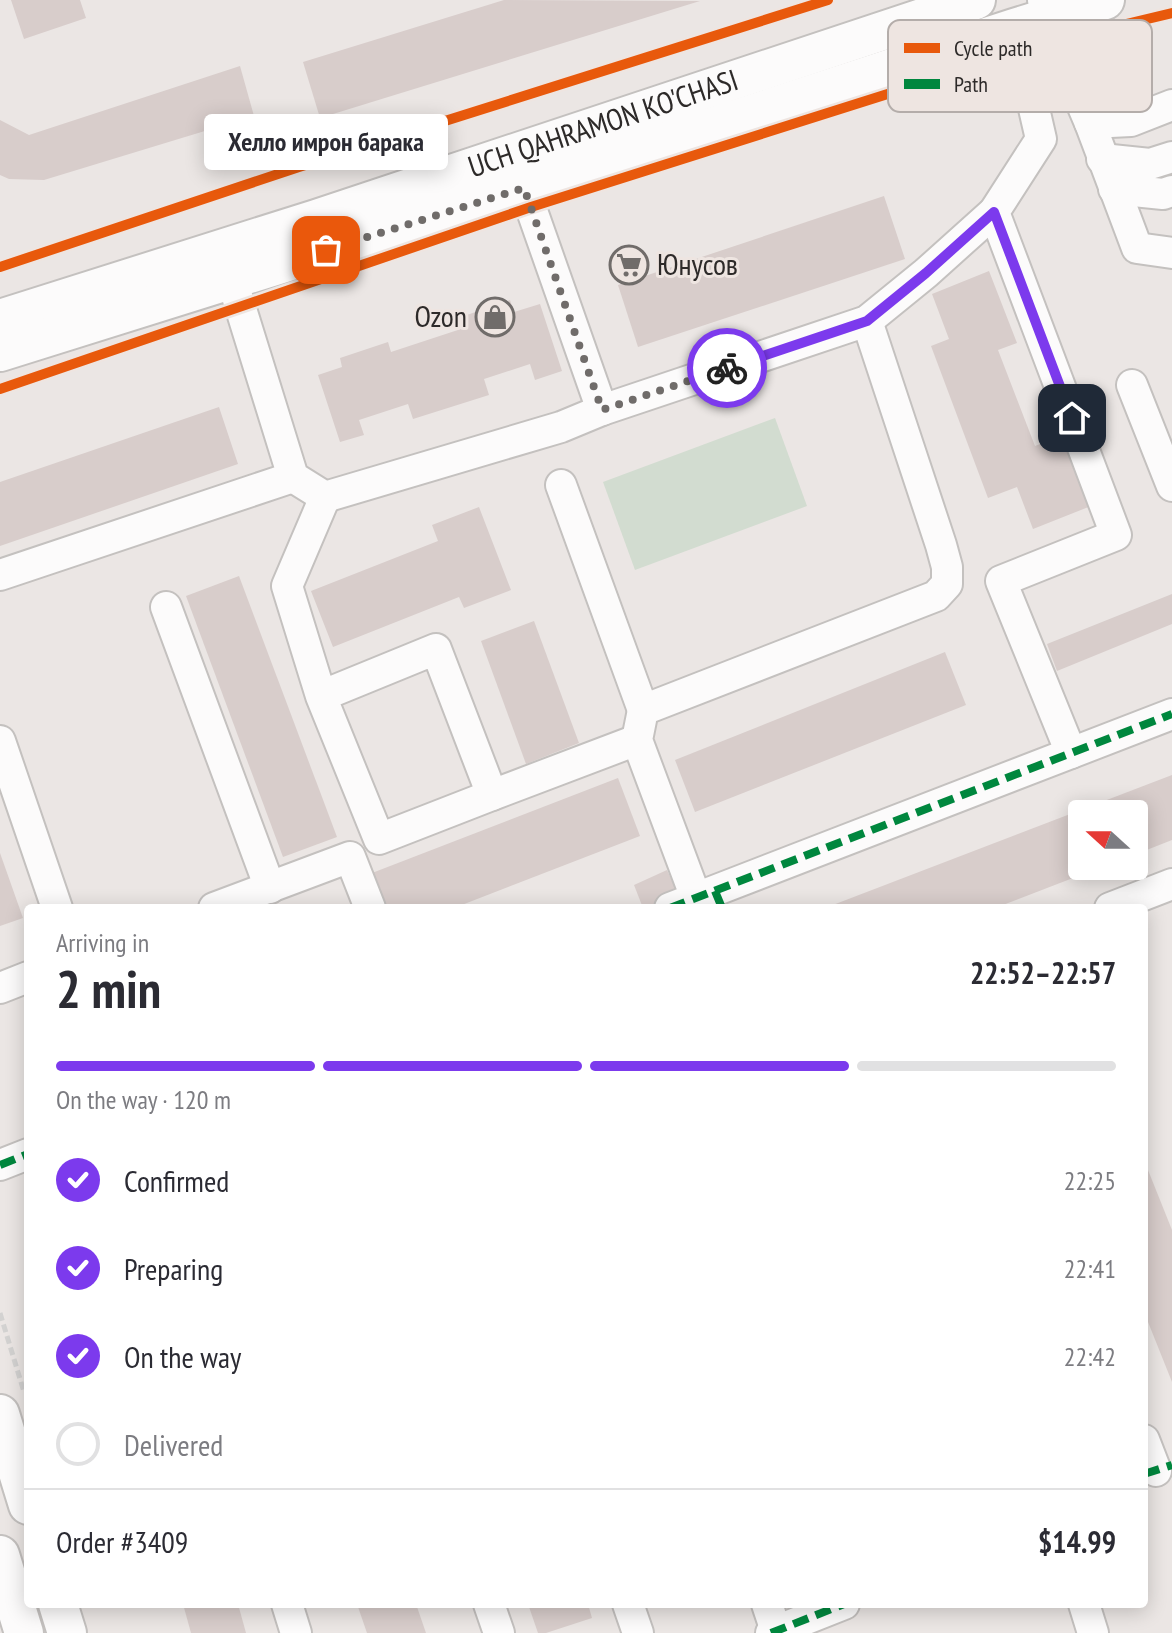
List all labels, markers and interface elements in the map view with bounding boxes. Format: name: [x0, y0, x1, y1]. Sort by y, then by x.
legend: [888, 20, 1152, 112]
text: Cycle path: [954, 34, 1032, 62]
street label: UCH QAHRAMON KO'CHASI: [463, 59, 743, 185]
text: Path: [954, 70, 988, 98]
callout: Хелло имрон барака: [204, 114, 448, 170]
text: Хелло имрон барака: [228, 125, 424, 158]
pin: [292, 216, 360, 284]
icon: bag: [304, 228, 348, 272]
supermarket icon: Юнусов: [608, 244, 650, 286]
place label: Юнусов: [657, 244, 738, 283]
place label: Ozon: [414, 296, 467, 335]
shop icon: Ozon: [474, 296, 516, 338]
courier: [687, 328, 767, 408]
icon: bike: [705, 346, 749, 390]
pin: [1038, 384, 1106, 452]
icon: home: [1050, 396, 1094, 440]
north arrow: [1068, 800, 1148, 880]
map controls: [1068, 800, 1148, 880]
text: Arriving in: [56, 926, 149, 959]
text: 22:52–22:57: [970, 953, 1116, 992]
text: 2 min: [56, 955, 161, 1022]
text: On the way · 120 m: [56, 1083, 231, 1116]
icon: check: [56, 1158, 100, 1202]
text: Confirmed: [124, 1161, 229, 1200]
text: 22:25: [1064, 1164, 1116, 1197]
icon: check: [56, 1246, 100, 1290]
text: Preparing: [124, 1249, 223, 1288]
text: 22:41: [1064, 1252, 1116, 1285]
icon: check: [56, 1334, 100, 1378]
text: On the way: [124, 1337, 241, 1376]
text: 22:42: [1064, 1340, 1116, 1373]
text: Delivered: [124, 1425, 223, 1464]
text: Order #3409: [56, 1522, 188, 1561]
text: $14.99: [1038, 1522, 1116, 1561]

